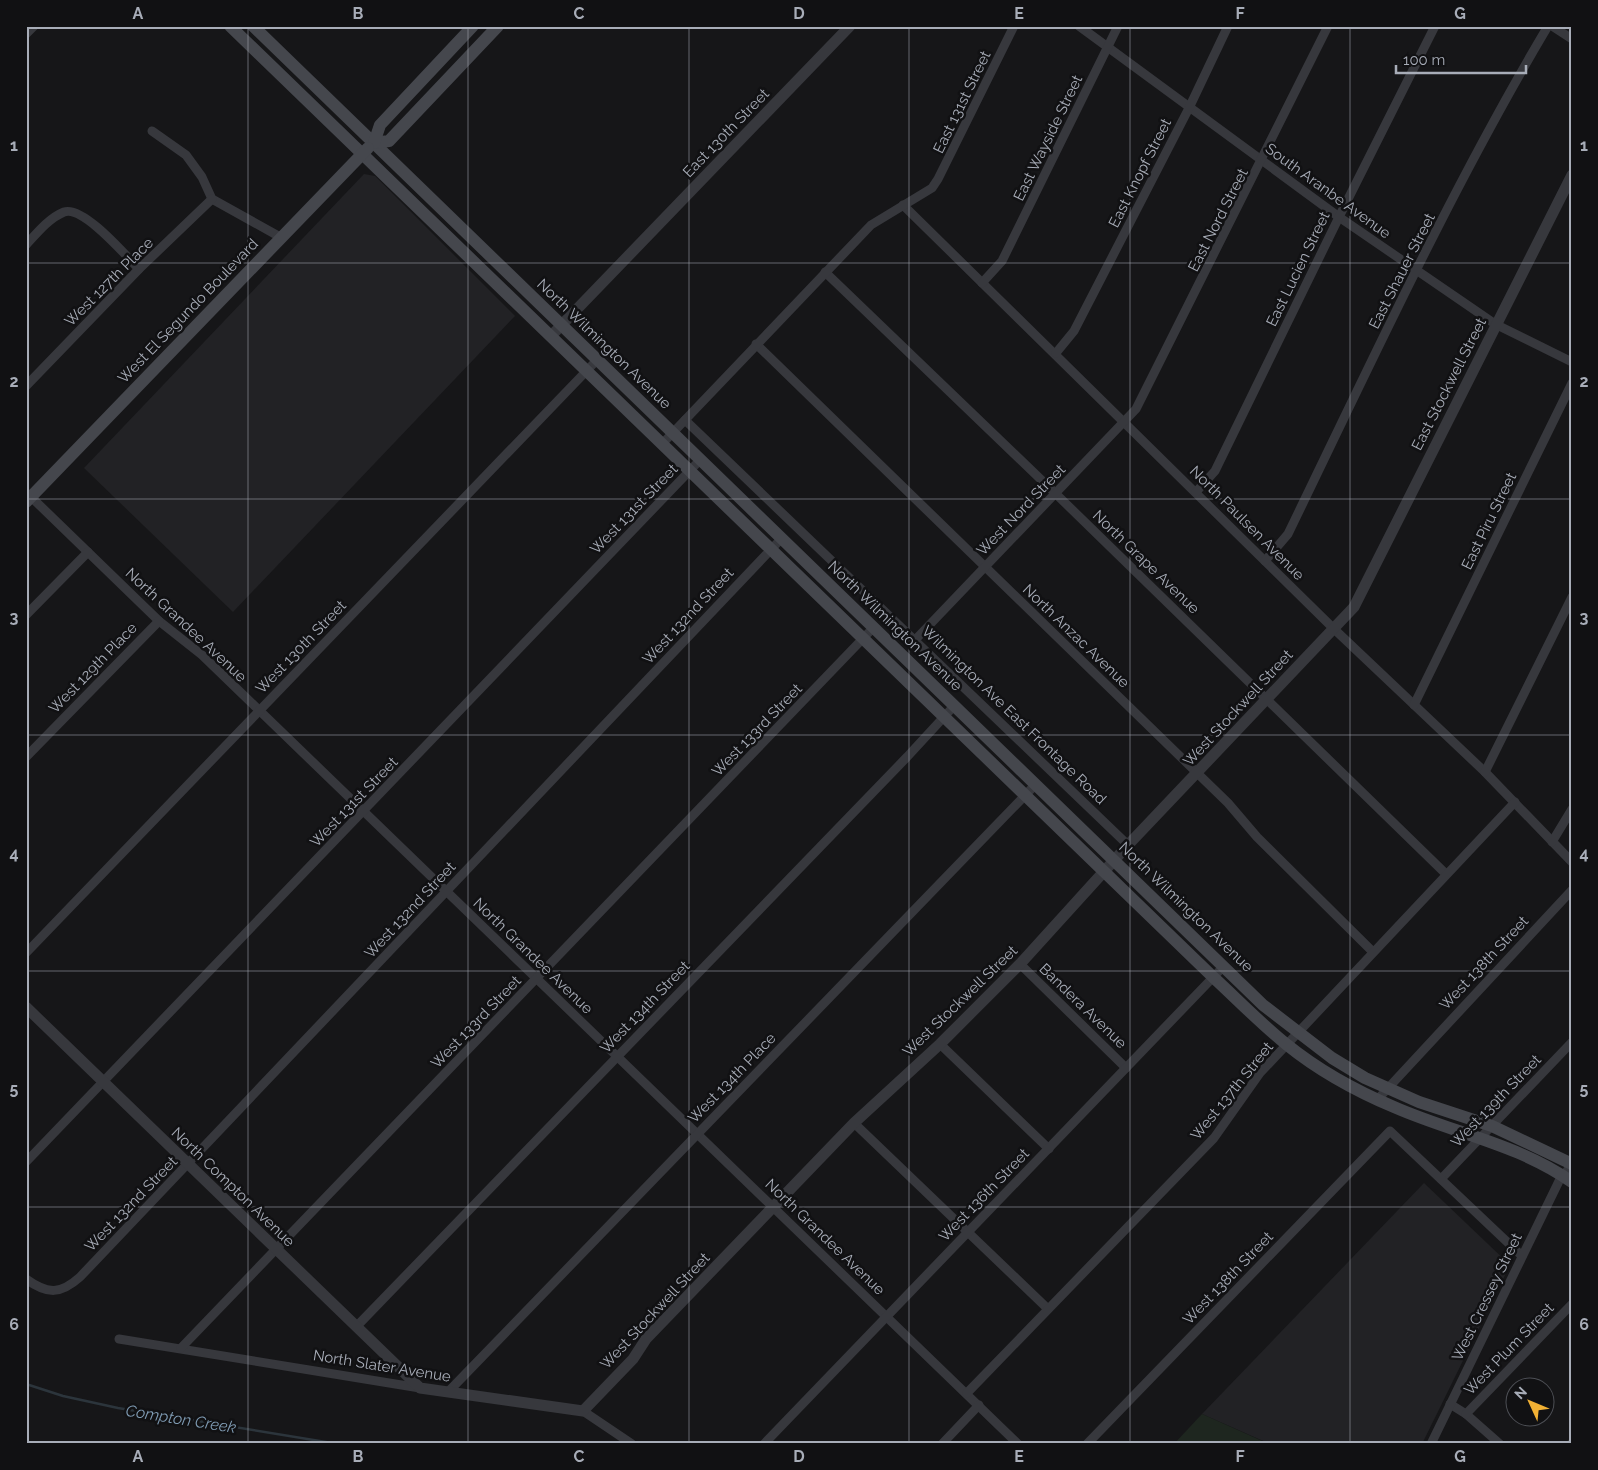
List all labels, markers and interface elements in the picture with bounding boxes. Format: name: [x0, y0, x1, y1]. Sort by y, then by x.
text: A: [133, 4, 144, 23]
text: B: [353, 4, 364, 23]
text: C: [574, 4, 585, 23]
text: D: [793, 4, 805, 23]
text: E: [1014, 4, 1024, 23]
text: F: [1235, 4, 1245, 23]
text: G: [1454, 4, 1466, 23]
scale bar: [1396, 42, 1526, 74]
street label: East 131st Street: [929, 48, 995, 156]
text: 100 m: [1403, 51, 1445, 69]
street label: East Wayside Street: [1010, 72, 1086, 204]
street label: East 130th Street: [679, 85, 773, 181]
street label: East Knopf Street: [1105, 116, 1175, 230]
text: 1: [10, 136, 18, 155]
text: 1: [1580, 136, 1588, 155]
street label: South Aranbe Avenue: [1262, 140, 1394, 243]
street label: East Nord Street: [1184, 165, 1252, 275]
street label: East Lucien Street: [1262, 209, 1334, 329]
street label: East Shauer Street: [1365, 210, 1439, 332]
street label: West 127th Place: [61, 234, 157, 330]
street label: West El Segundo Boulevard: [114, 235, 262, 387]
street label: North Wilmington Avenue: [533, 275, 675, 413]
street label: East Stockwell Street: [1408, 315, 1490, 453]
text: 2: [9, 372, 19, 391]
text: 2: [1579, 372, 1589, 391]
street label: West 131st Street: [586, 460, 682, 558]
street label: West Nord Street: [973, 461, 1069, 559]
street label: North Paulsen Avenue: [1186, 462, 1308, 584]
street label: East Piru Street: [1458, 470, 1520, 572]
street label: North Grape Avenue: [1089, 506, 1203, 618]
street label: North Wilmington Avenue: [824, 557, 966, 695]
street label: North Grandee Avenue: [122, 564, 250, 686]
street label: West 132nd Street: [639, 564, 737, 668]
street label: North Anzac Avenue: [1019, 580, 1133, 692]
street label: West 130th Street: [252, 597, 350, 697]
text: 3: [10, 608, 19, 627]
text: 3: [1580, 608, 1589, 627]
street label: West 129th Place: [45, 619, 141, 717]
street label: Wilmington Ave East Frontage Road: [918, 622, 1110, 808]
street label: West Stockwell Street: [1179, 646, 1297, 770]
street label: West 133rd Street: [708, 680, 806, 780]
street label: West 131st Street: [306, 753, 402, 851]
street label: North Wilmington Avenue: [1115, 838, 1257, 976]
text: 4: [9, 844, 19, 863]
text: 4: [1579, 844, 1589, 863]
street label: West 132nd Street: [361, 858, 459, 962]
street label: North Grandee Avenue: [470, 894, 597, 1018]
street label: West 138th Street: [1436, 912, 1532, 1014]
street label: West Stockwell Street: [899, 942, 1021, 1060]
street label: West 134th Street: [596, 957, 694, 1057]
street label: Bandera Avenue: [1036, 960, 1131, 1052]
street label: West 133rd Street: [427, 972, 525, 1072]
street label: West 134th Place: [684, 1029, 780, 1127]
street label: West 137th Street: [1187, 1038, 1277, 1144]
street label: West 139th Street: [1447, 1051, 1545, 1151]
text: 5: [10, 1079, 19, 1098]
text: 5: [1580, 1079, 1589, 1098]
street label: North Compton Avenue: [168, 1124, 298, 1251]
street label: West 136th Street: [935, 1145, 1033, 1245]
street label: West 132nd Street: [81, 1153, 181, 1255]
street label: North Grandee Avenue: [762, 1175, 889, 1299]
street label: West 138th Street: [1179, 1228, 1277, 1328]
street label: West Cressey Street: [1448, 1230, 1526, 1364]
street label: West Stockwell Street: [596, 1249, 714, 1373]
street label: West Plum Street: [1460, 1299, 1558, 1399]
text: 6: [9, 1315, 19, 1334]
text: 6: [1579, 1315, 1589, 1334]
street label: North Slater Avenue: [312, 1346, 452, 1386]
north arrow: [1506, 1378, 1556, 1428]
text: N: [1511, 1384, 1530, 1402]
water label: Compton Creek: [124, 1401, 238, 1437]
text: A: [133, 1447, 144, 1466]
text: B: [353, 1447, 364, 1466]
text: C: [574, 1447, 585, 1466]
text: D: [793, 1447, 805, 1466]
text: E: [1014, 1447, 1024, 1466]
text: F: [1235, 1447, 1245, 1466]
text: G: [1454, 1447, 1466, 1466]

